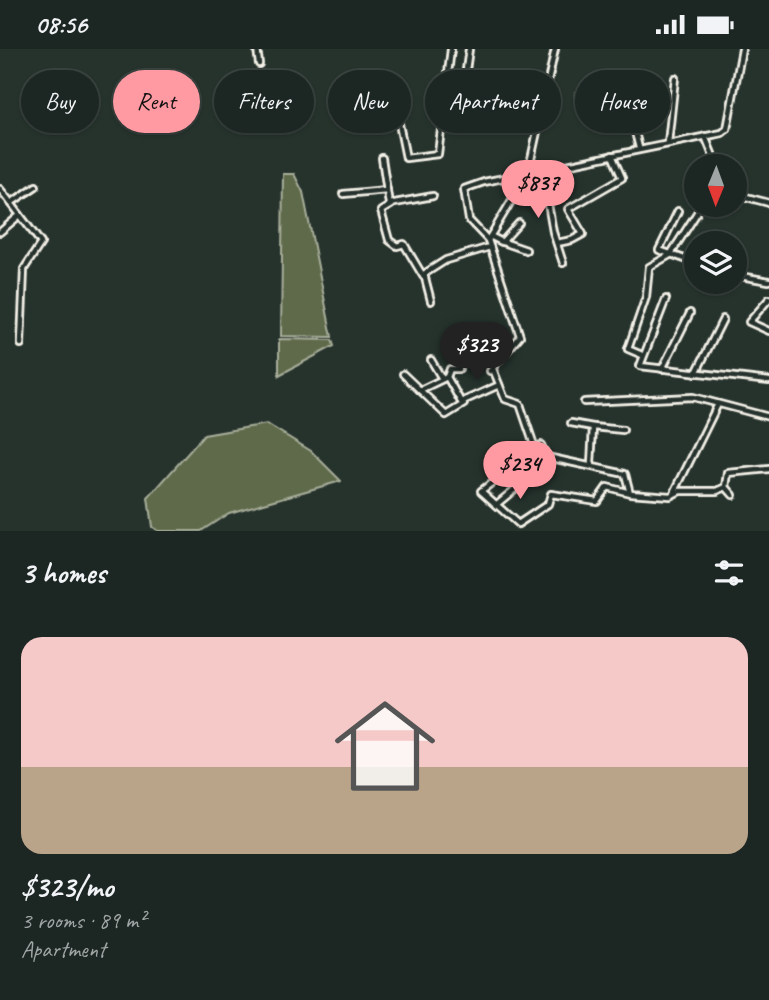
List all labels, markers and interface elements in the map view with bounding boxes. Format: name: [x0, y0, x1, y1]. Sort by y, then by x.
text: 08:56: [35, 8, 87, 41]
chip: Buy: [21, 70, 99, 133]
chip: Rent: [113, 70, 200, 133]
chip: Filters: [214, 70, 314, 133]
chip: New: [328, 70, 411, 133]
chip: Apartment: [425, 70, 561, 133]
chip: House: [575, 70, 670, 133]
north arrow: [684, 154, 747, 217]
map controls: [684, 154, 747, 294]
pin: $837: [497, 160, 579, 220]
text: $837: [517, 168, 559, 197]
button: layers: [684, 231, 747, 294]
pin: $323: [436, 323, 518, 382]
text: $323: [456, 330, 498, 359]
pin: $234: [479, 441, 561, 501]
text: $234: [499, 449, 541, 478]
text: 3 homes: [21, 554, 106, 592]
icon: filters: [710, 554, 748, 592]
icon: home: [322, 683, 448, 809]
text: $323/mo: [21, 868, 113, 906]
text: 3 rooms · 89 m²: [21, 906, 145, 935]
text: Apartment: [21, 935, 106, 964]

